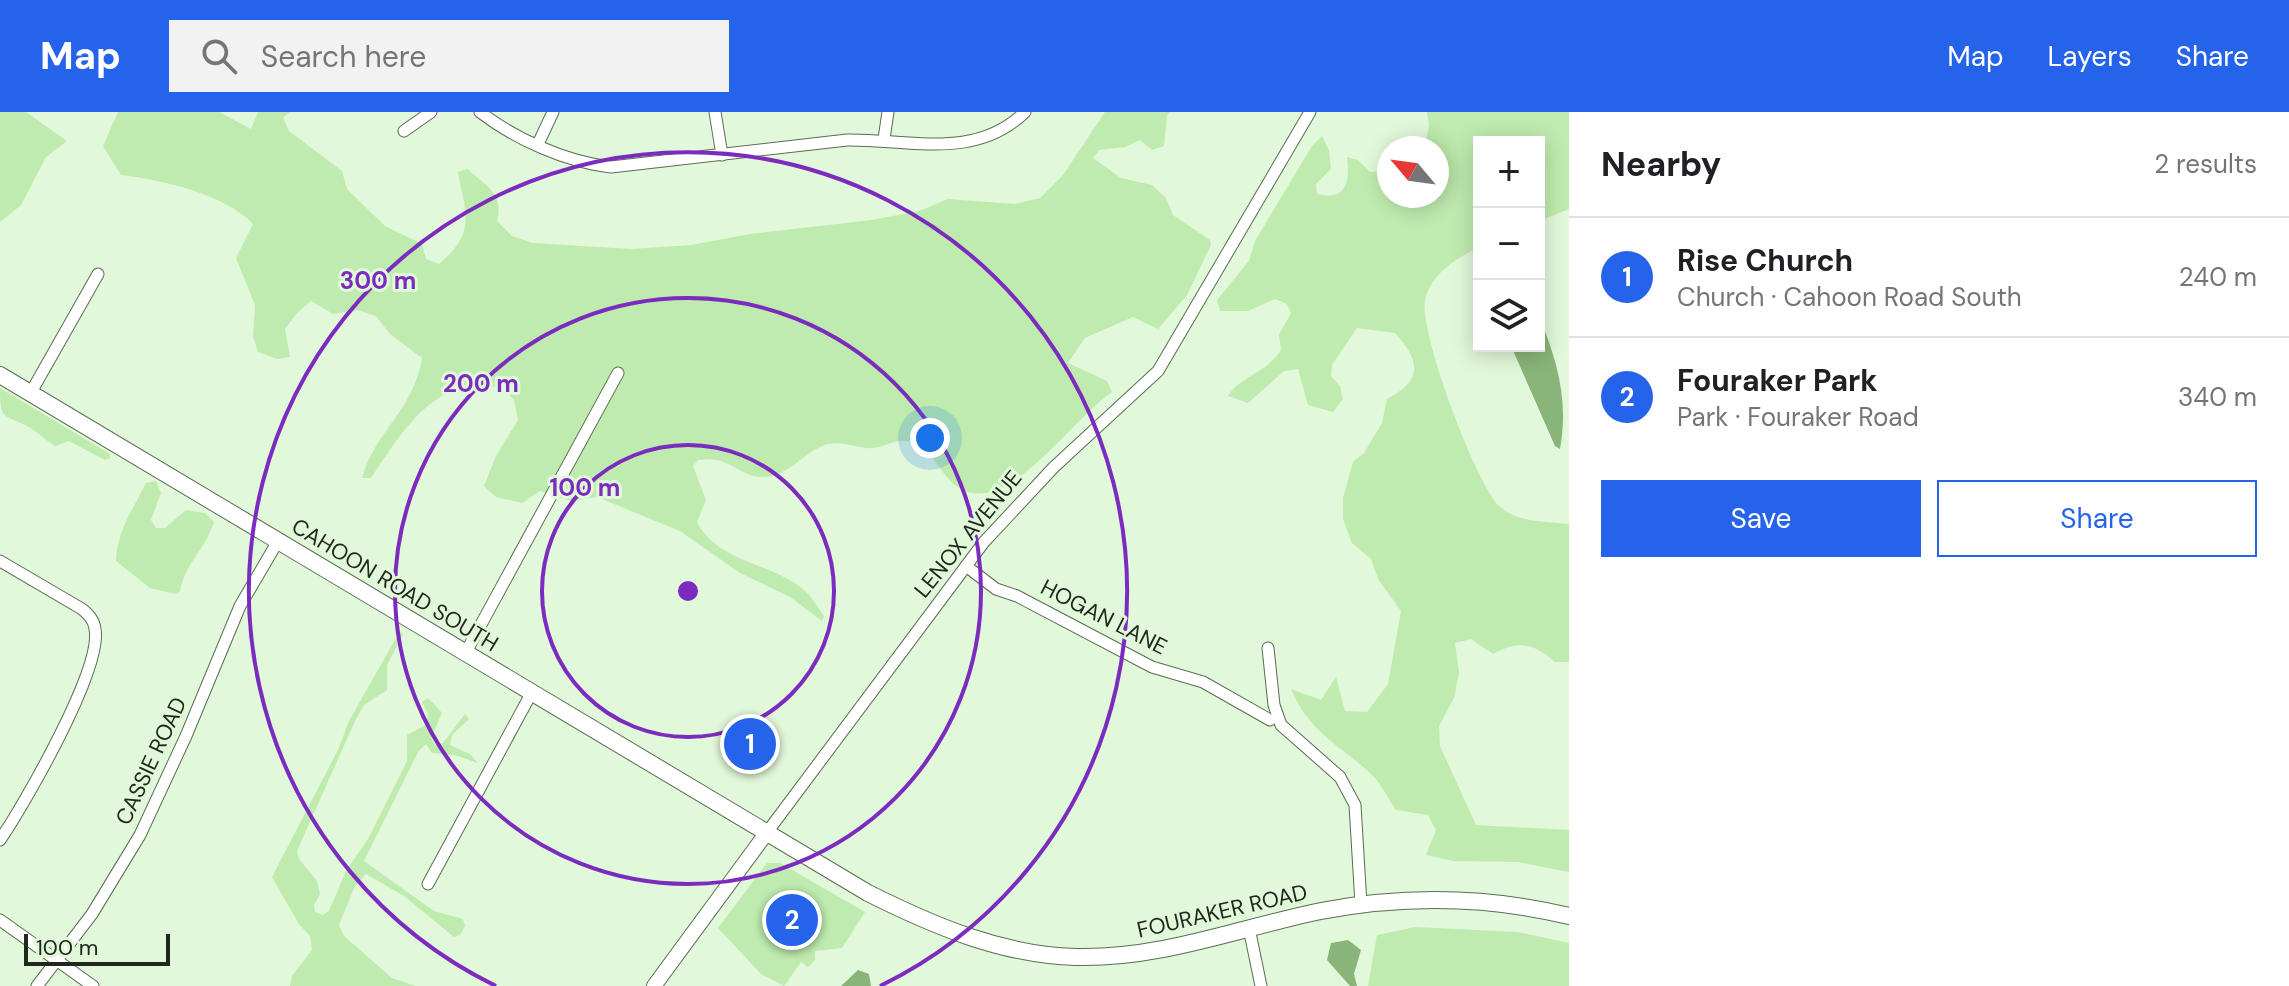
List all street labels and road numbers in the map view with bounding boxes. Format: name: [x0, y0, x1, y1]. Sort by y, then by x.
street label: LENOX AVENUE: [908, 464, 1028, 604]
street label: CAHOON ROAD SOUTH: [286, 512, 504, 658]
street label: HOGAN LANE: [1036, 573, 1172, 661]
street label: CASSIE ROAD: [109, 692, 193, 830]
street label: FOURAKER ROAD: [1134, 877, 1310, 945]

